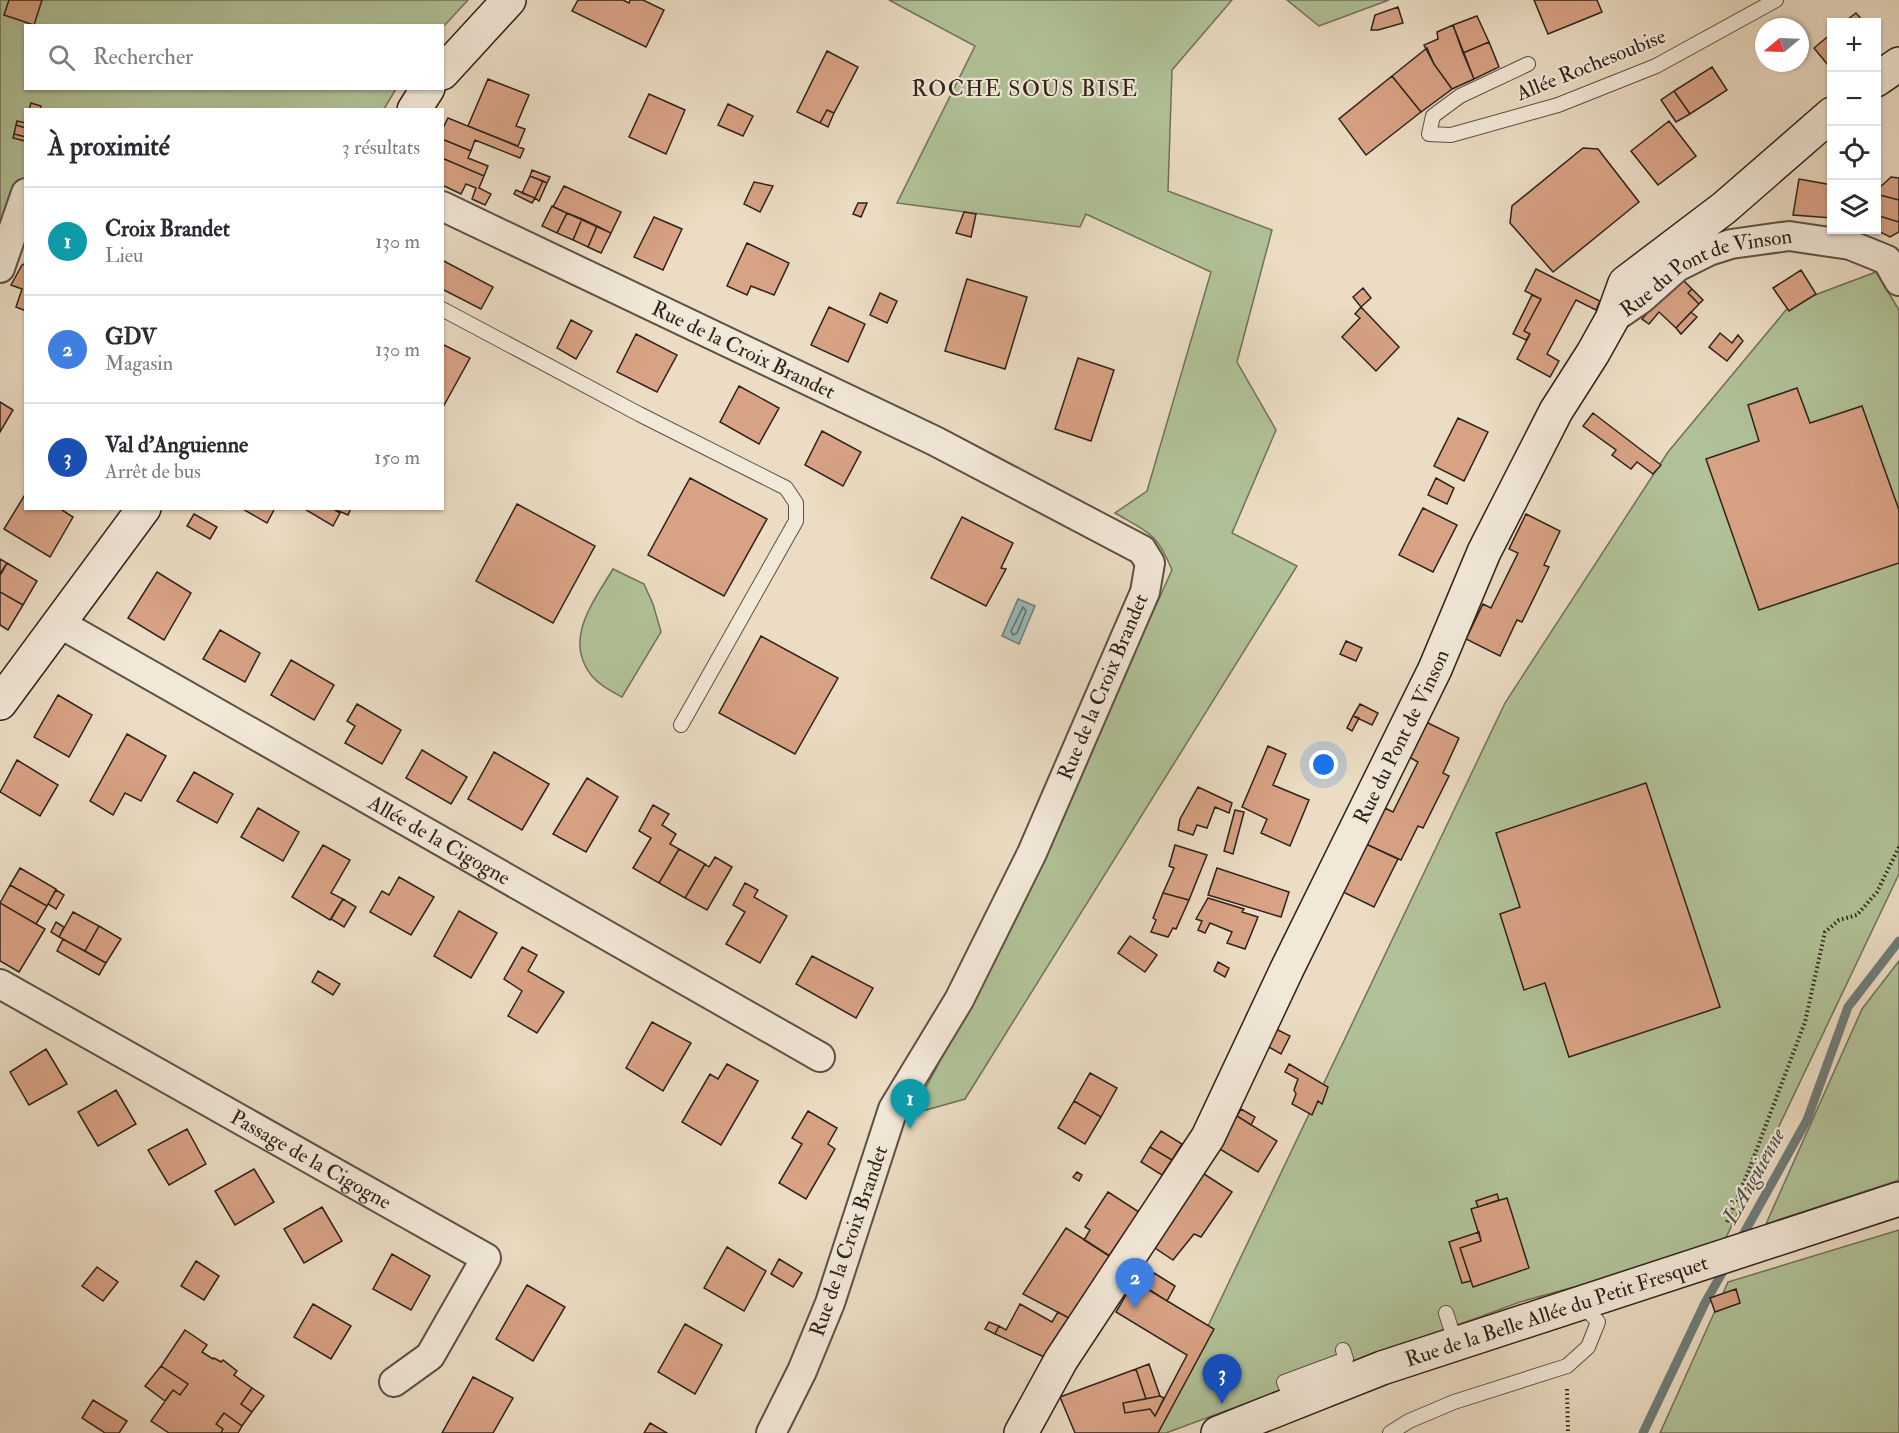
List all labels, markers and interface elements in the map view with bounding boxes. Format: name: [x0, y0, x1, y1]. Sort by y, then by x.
north arrow: [1755, 18, 1809, 72]
map controls: [1827, 18, 1881, 234]
button: +: [1827, 18, 1881, 72]
street label: Allée Rochesoubise: [1511, 23, 1670, 108]
search box: [24, 24, 444, 90]
icon: search: [45, 41, 78, 74]
text: Rechercher: [93, 43, 193, 71]
button: −: [1827, 72, 1881, 126]
district label: ROCHE SOUS BISE: [912, 75, 1139, 103]
button: locate: [1827, 126, 1881, 180]
text: À proximité: [48, 131, 170, 163]
text: 3 résultats: [342, 135, 420, 160]
button: layers: [1827, 180, 1881, 234]
text: Croix Brandet: [105, 215, 230, 243]
street label: Rue du Pont de Vinson: [1615, 222, 1794, 323]
text: 1: [64, 229, 71, 254]
text: 130 m: [375, 229, 420, 254]
text: Lieu: [105, 243, 143, 268]
street label: Rue de la Croix Brandet: [647, 294, 840, 405]
text: GDV: [105, 323, 156, 351]
text: 2: [62, 337, 73, 362]
text: 130 m: [375, 337, 420, 362]
text: Magasin: [105, 351, 173, 376]
text: Val d'Anguienne: [105, 431, 248, 459]
text: 3: [64, 445, 71, 470]
text: 150 m: [374, 445, 420, 470]
text: Arrêt de bus: [105, 459, 201, 484]
street label: Rue de la Croix Brandet: [1052, 590, 1155, 784]
street label: Rue du Pont de Vinson: [1347, 645, 1455, 828]
your location: [1309, 750, 1338, 779]
street label: Allée de la Cigogne: [363, 788, 516, 891]
pin: 1: [890, 1080, 930, 1129]
street label: Passage de la Cigogne: [226, 1103, 396, 1215]
water label: L'Anguienne: [1716, 1123, 1792, 1229]
street label: Rue de la Croix Brandet: [804, 1142, 894, 1340]
street label: Rue de la Belle Allée du Petit Fresquet: [1402, 1249, 1712, 1373]
pin: 2: [1116, 1258, 1154, 1308]
pin: 3: [1202, 1354, 1242, 1404]

